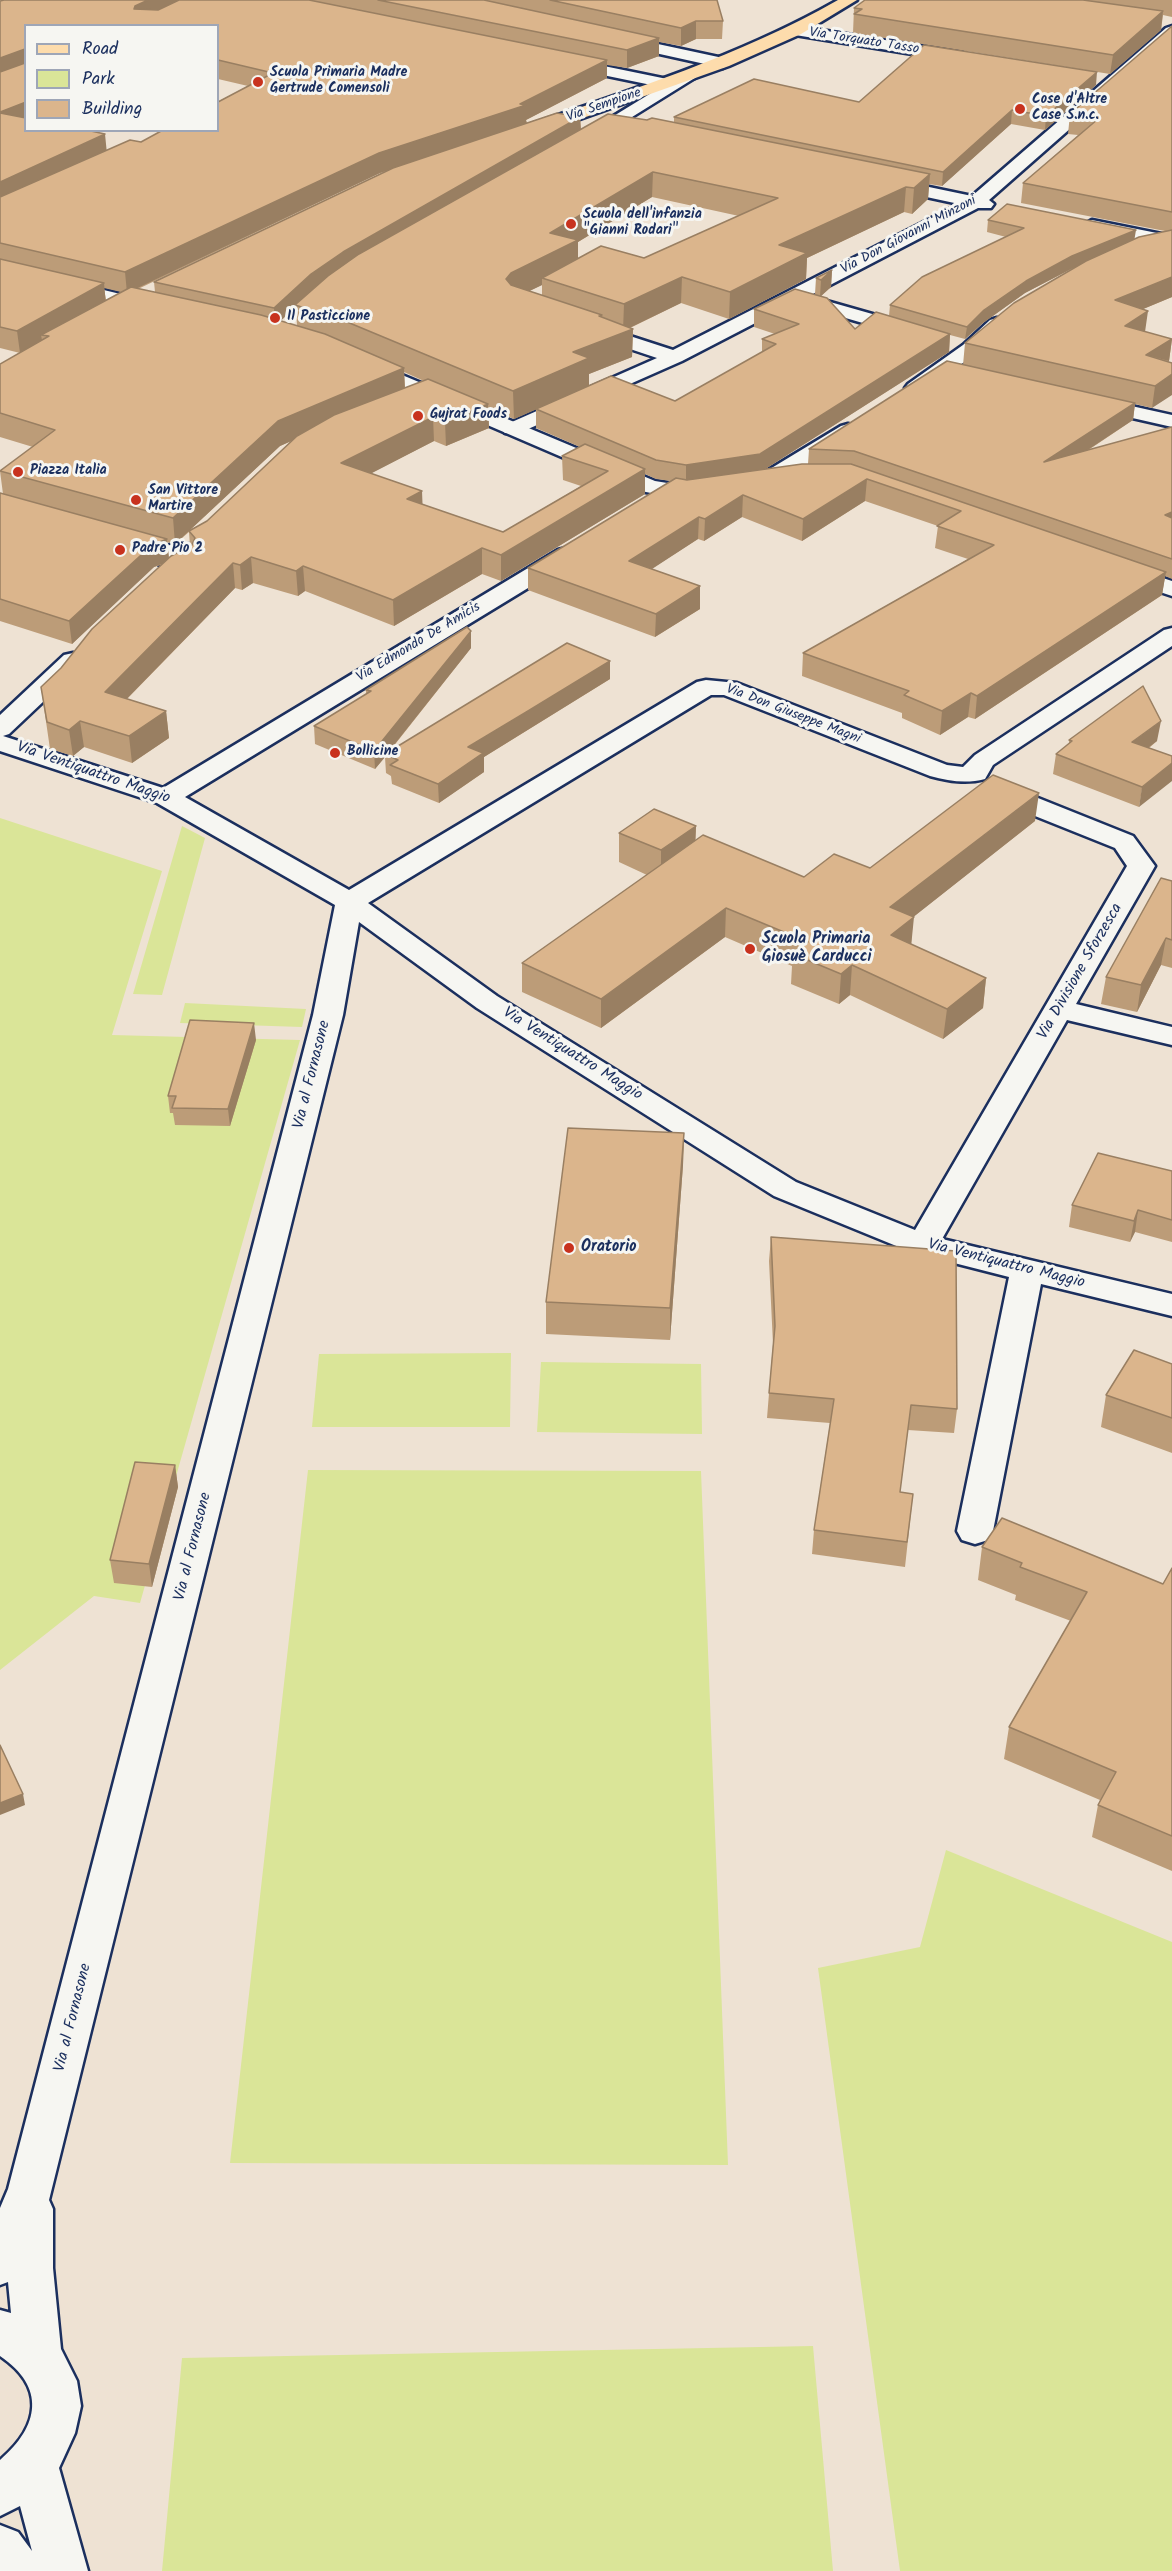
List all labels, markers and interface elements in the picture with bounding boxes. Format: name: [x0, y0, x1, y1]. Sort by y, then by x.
legend: [24, 24, 219, 132]
street label: Via Torquato Tasso: [808, 25, 920, 59]
text: Road: [82, 35, 118, 64]
text: Park: [82, 65, 115, 94]
place label: Scuola Primaria Madre Gertrude Comensoli: [270, 66, 407, 98]
marker: Scuola Primaria Madre Gertrude Comensoli: [251, 75, 265, 89]
street label: Via Sempione: [564, 85, 644, 127]
place label: Cose d'Altre Case S.n.c.: [1032, 93, 1107, 125]
text: Building: [82, 95, 142, 124]
marker: Cose d'Altre Case S.n.c.: [1013, 102, 1027, 116]
street label: Via Don Giovanni Minzoni: [838, 193, 980, 279]
place label: Scuola dell'infanzia "Gianni Rodari": [583, 208, 702, 240]
marker: Scuola dell'infanzia "Gianni Rodari": [564, 217, 578, 231]
place label: Il Pasticcione: [287, 310, 370, 326]
marker: Il Pasticcione: [268, 311, 282, 325]
place label: Gujrat Foods: [430, 408, 507, 424]
marker: Gujrat Foods: [411, 409, 425, 423]
place label: Piazza Italia: [30, 464, 107, 480]
marker: Piazza Italia: [11, 465, 25, 479]
place label: San Vittore Martire: [148, 484, 218, 516]
marker: San Vittore Martire: [129, 493, 143, 507]
place label: Padre Pio 2: [132, 542, 203, 558]
marker: Padre Pio 2: [113, 543, 127, 557]
street label: Via Edmondo De Amicis: [354, 599, 484, 687]
street label: Via Don Giuseppe Magni: [723, 682, 863, 748]
street label: Via Ventiquattro Maggio: [14, 739, 172, 809]
place label: Bollicine: [347, 745, 398, 761]
marker: Bollicine: [328, 746, 342, 760]
street label: Via Divisione Sforzesca: [1034, 901, 1128, 1043]
place label: Scuola Primaria Giosuè Carducci: [762, 930, 872, 968]
marker: Scuola Primaria Giosuè Carducci: [743, 942, 757, 956]
street label: Via Ventiquattro Maggio: [499, 1004, 645, 1106]
street label: Via al Fornasone: [290, 1019, 336, 1131]
street label: Via Ventiquattro Maggio: [926, 1236, 1086, 1294]
place label: Oratorio: [581, 1238, 637, 1258]
marker: Oratorio: [562, 1241, 576, 1255]
street label: Via al Fornasone: [171, 1491, 217, 1603]
street label: Via al Fornasone: [51, 1962, 97, 2074]

